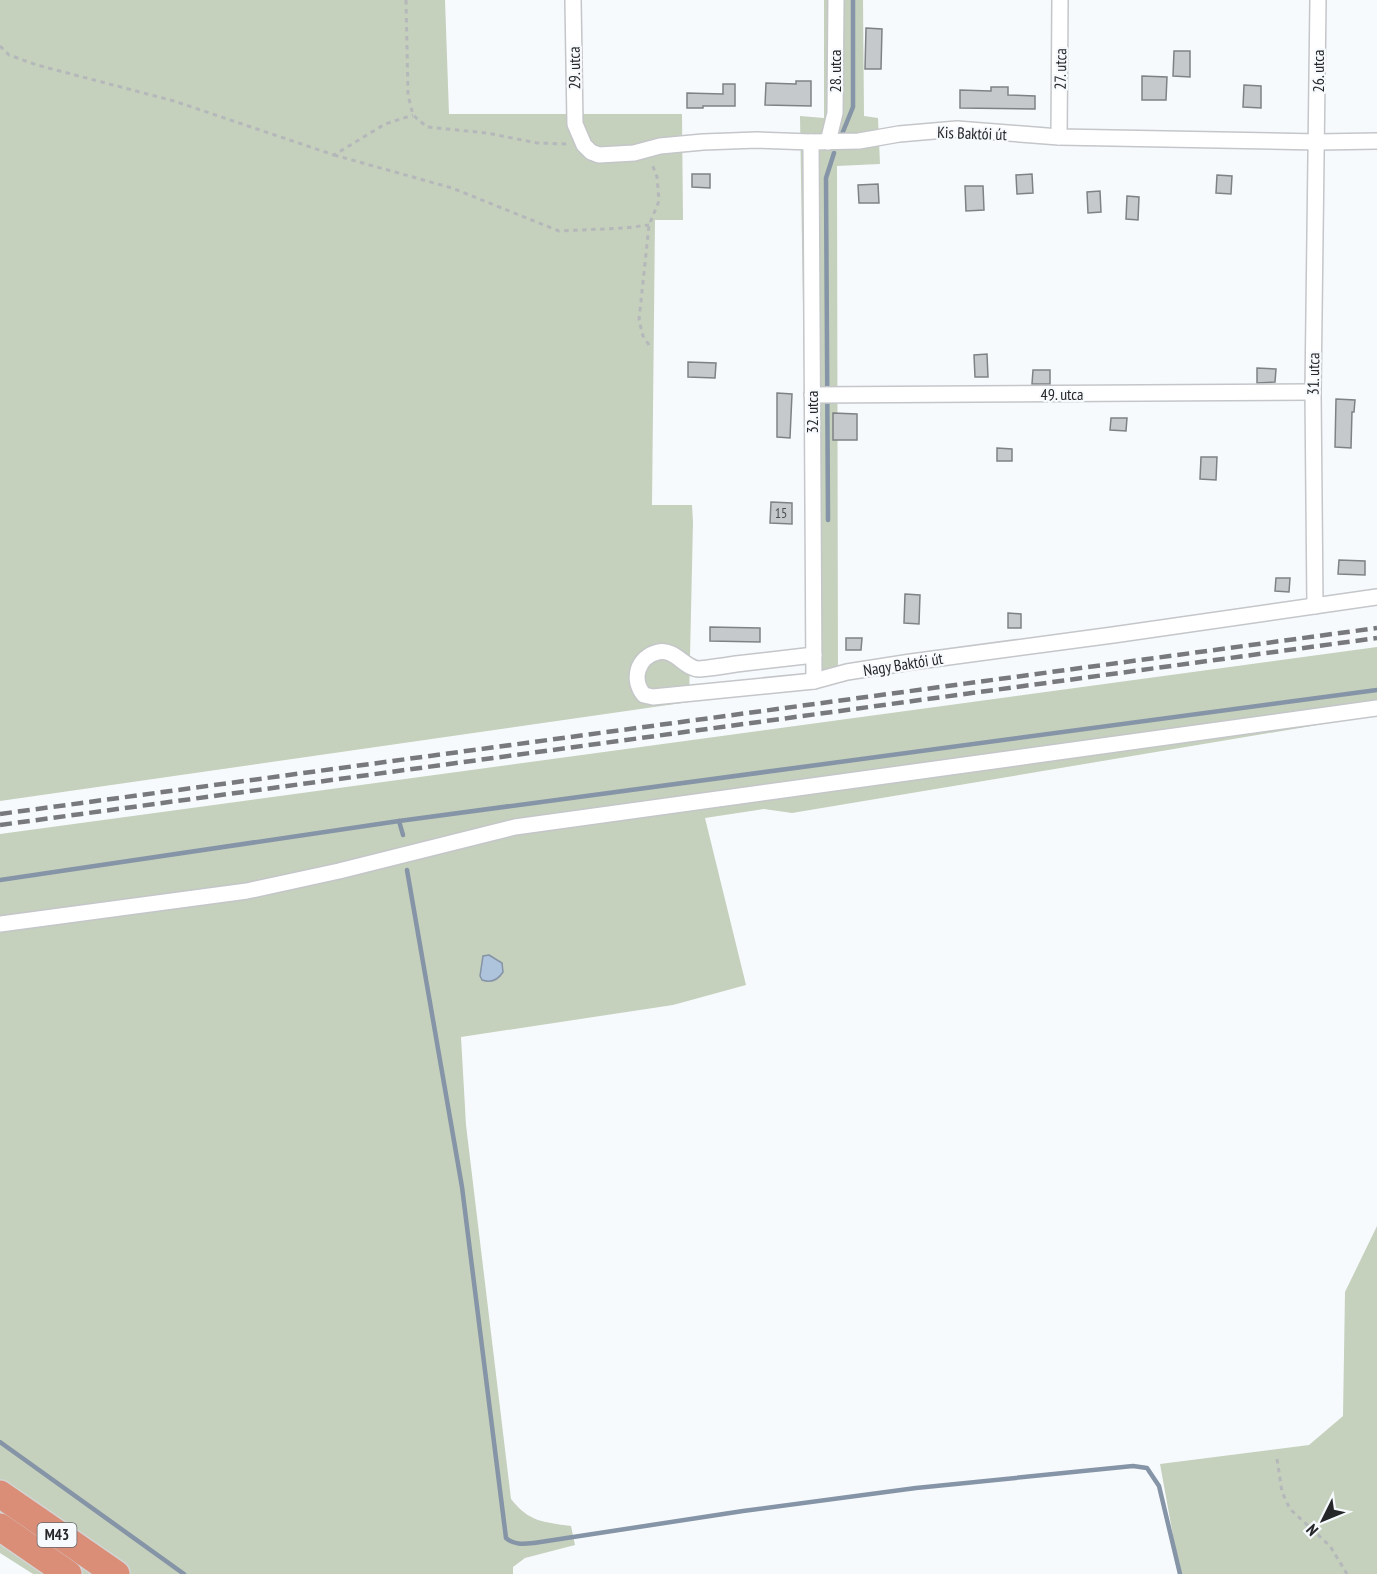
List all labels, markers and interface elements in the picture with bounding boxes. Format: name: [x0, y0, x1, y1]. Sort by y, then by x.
street label: 29. utca: [564, 46, 584, 90]
street label: 27. utca: [1050, 48, 1070, 90]
street label: 28. utca: [825, 50, 845, 92]
street label: 26. utca: [1308, 50, 1328, 92]
street label: Kis Baktói út: [937, 122, 1008, 144]
street label: 31. utca: [1303, 352, 1323, 396]
street label: 49. utca: [1041, 384, 1083, 404]
street label: 32. utca: [802, 391, 822, 433]
house number: 15: [775, 504, 787, 522]
street label: Nagy Baktói út: [862, 648, 945, 680]
north arrow: [1293, 1490, 1353, 1550]
text: N: [1302, 1520, 1322, 1540]
road number: M43: [38, 1523, 76, 1547]

